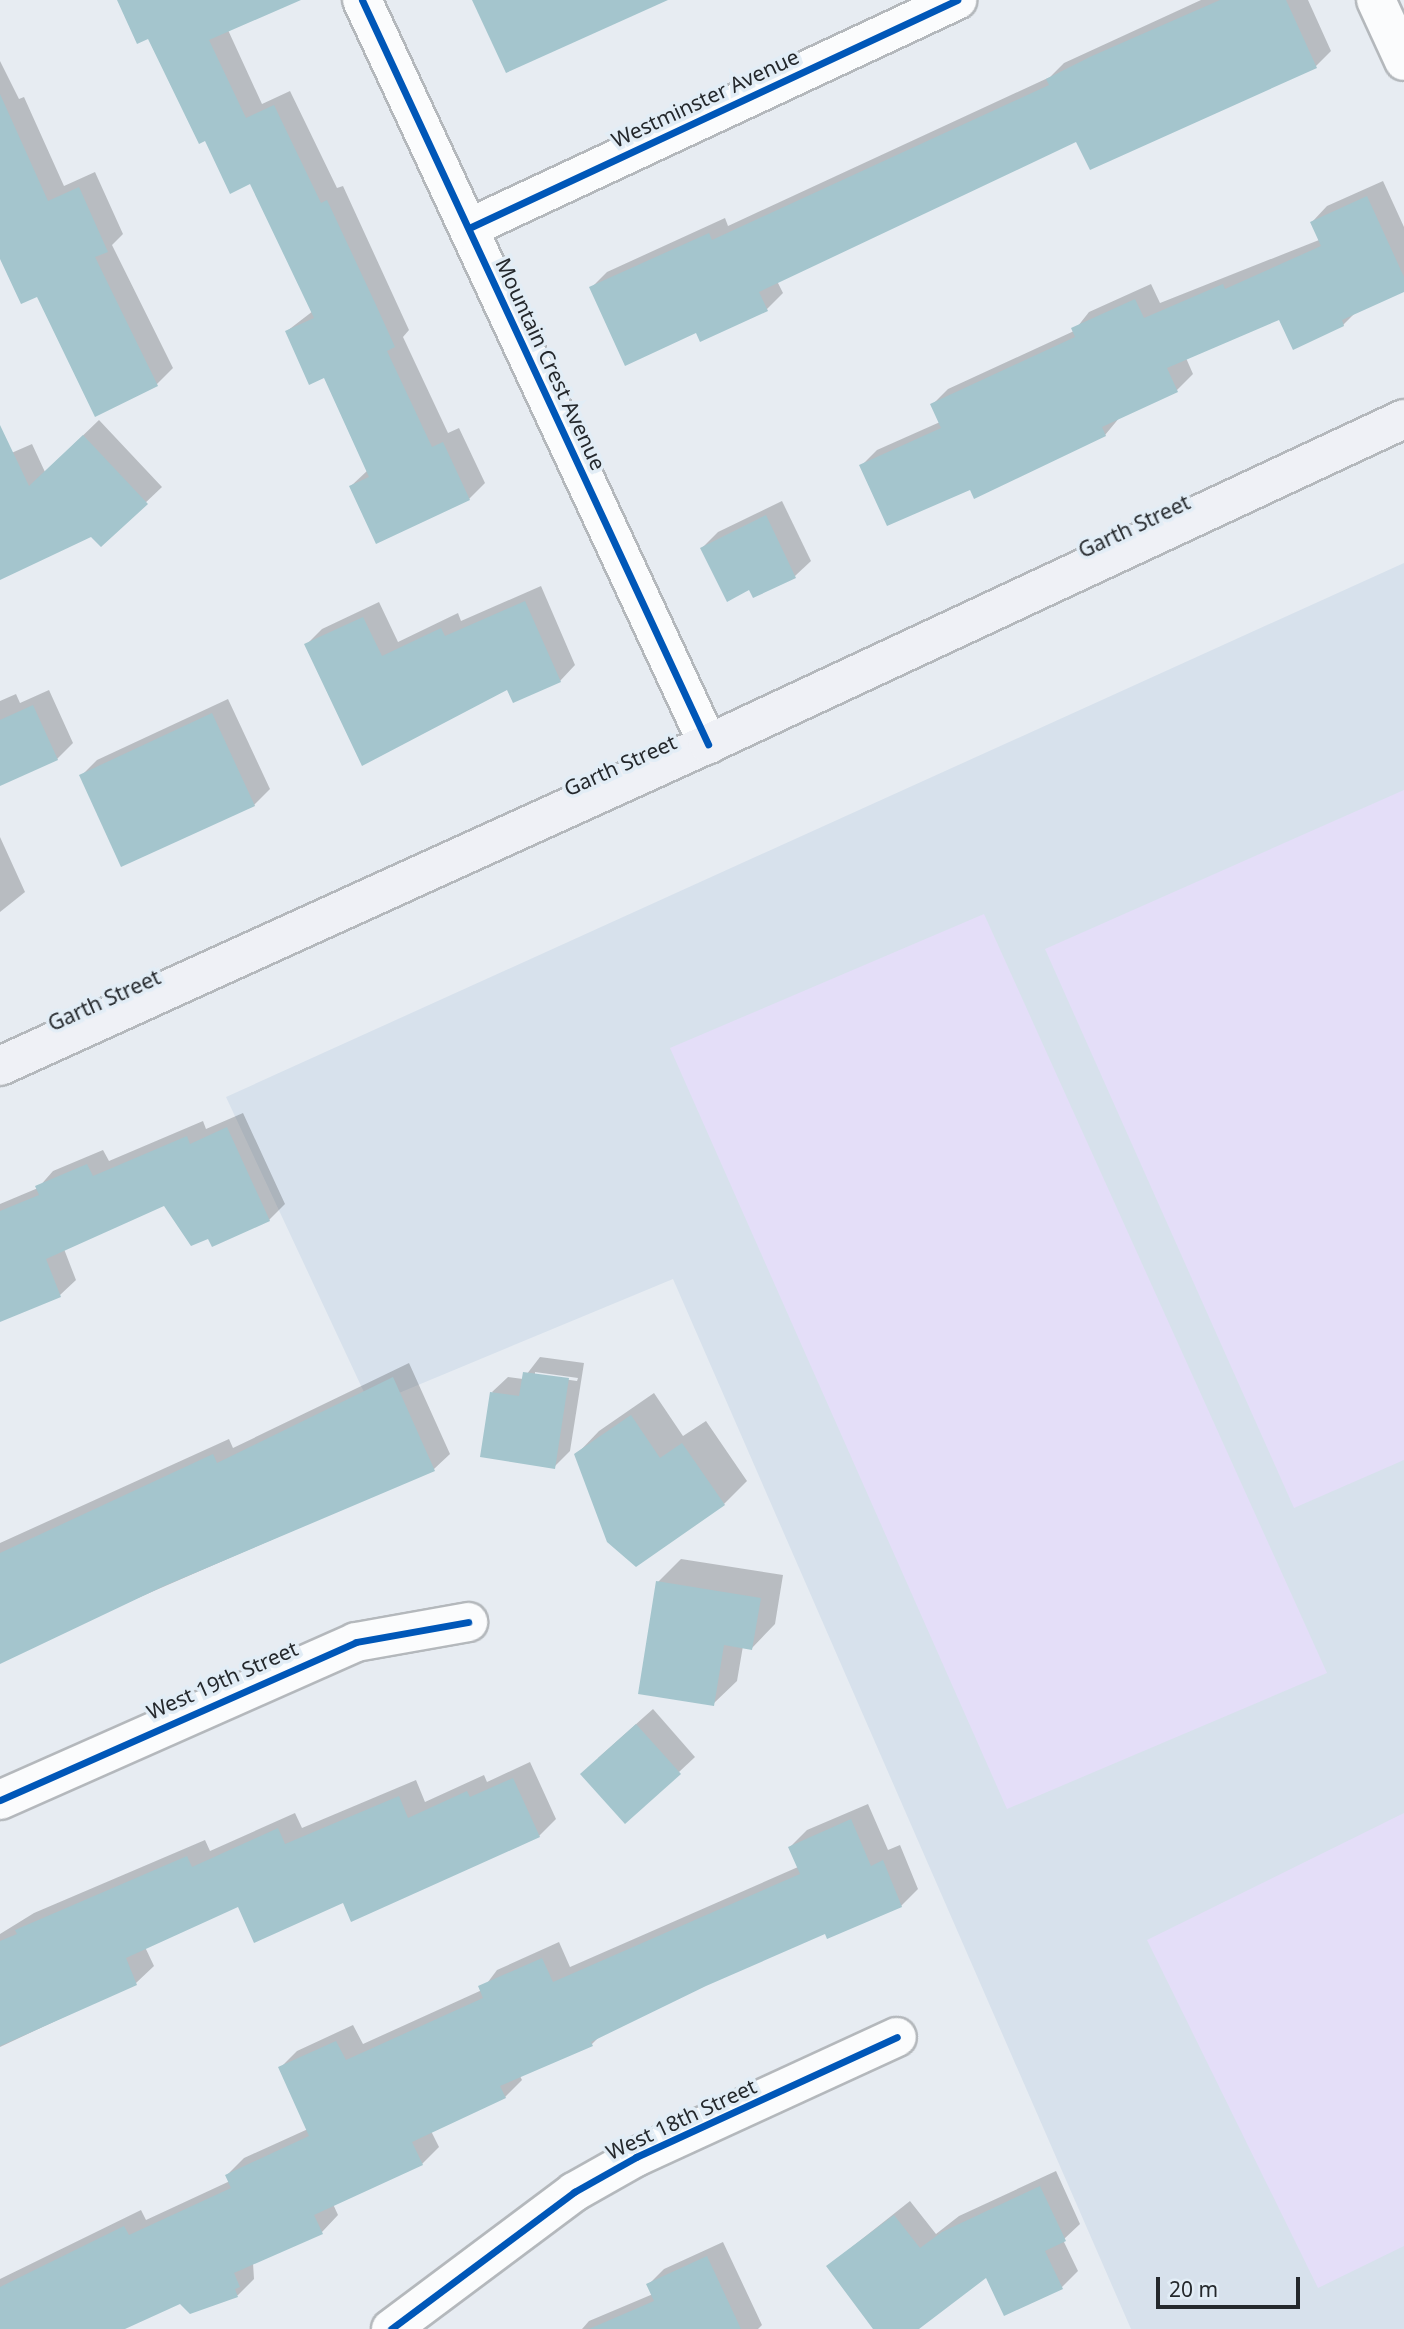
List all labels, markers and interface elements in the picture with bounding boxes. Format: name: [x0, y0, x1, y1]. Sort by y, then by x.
street label: Westminster Avenue: [607, 43, 803, 153]
street label: Mountain Crest Avenue: [491, 254, 611, 474]
street label: Garth Street: [1074, 489, 1194, 563]
street label: Garth Street: [560, 729, 680, 801]
street label: Garth Street: [44, 964, 164, 1036]
street label: West 19th Street: [143, 1635, 301, 1725]
street label: West 18th Street: [602, 2073, 760, 2165]
scale bar: [1159, 2262, 1302, 2306]
text: 20 m: [1169, 2275, 1218, 2303]

